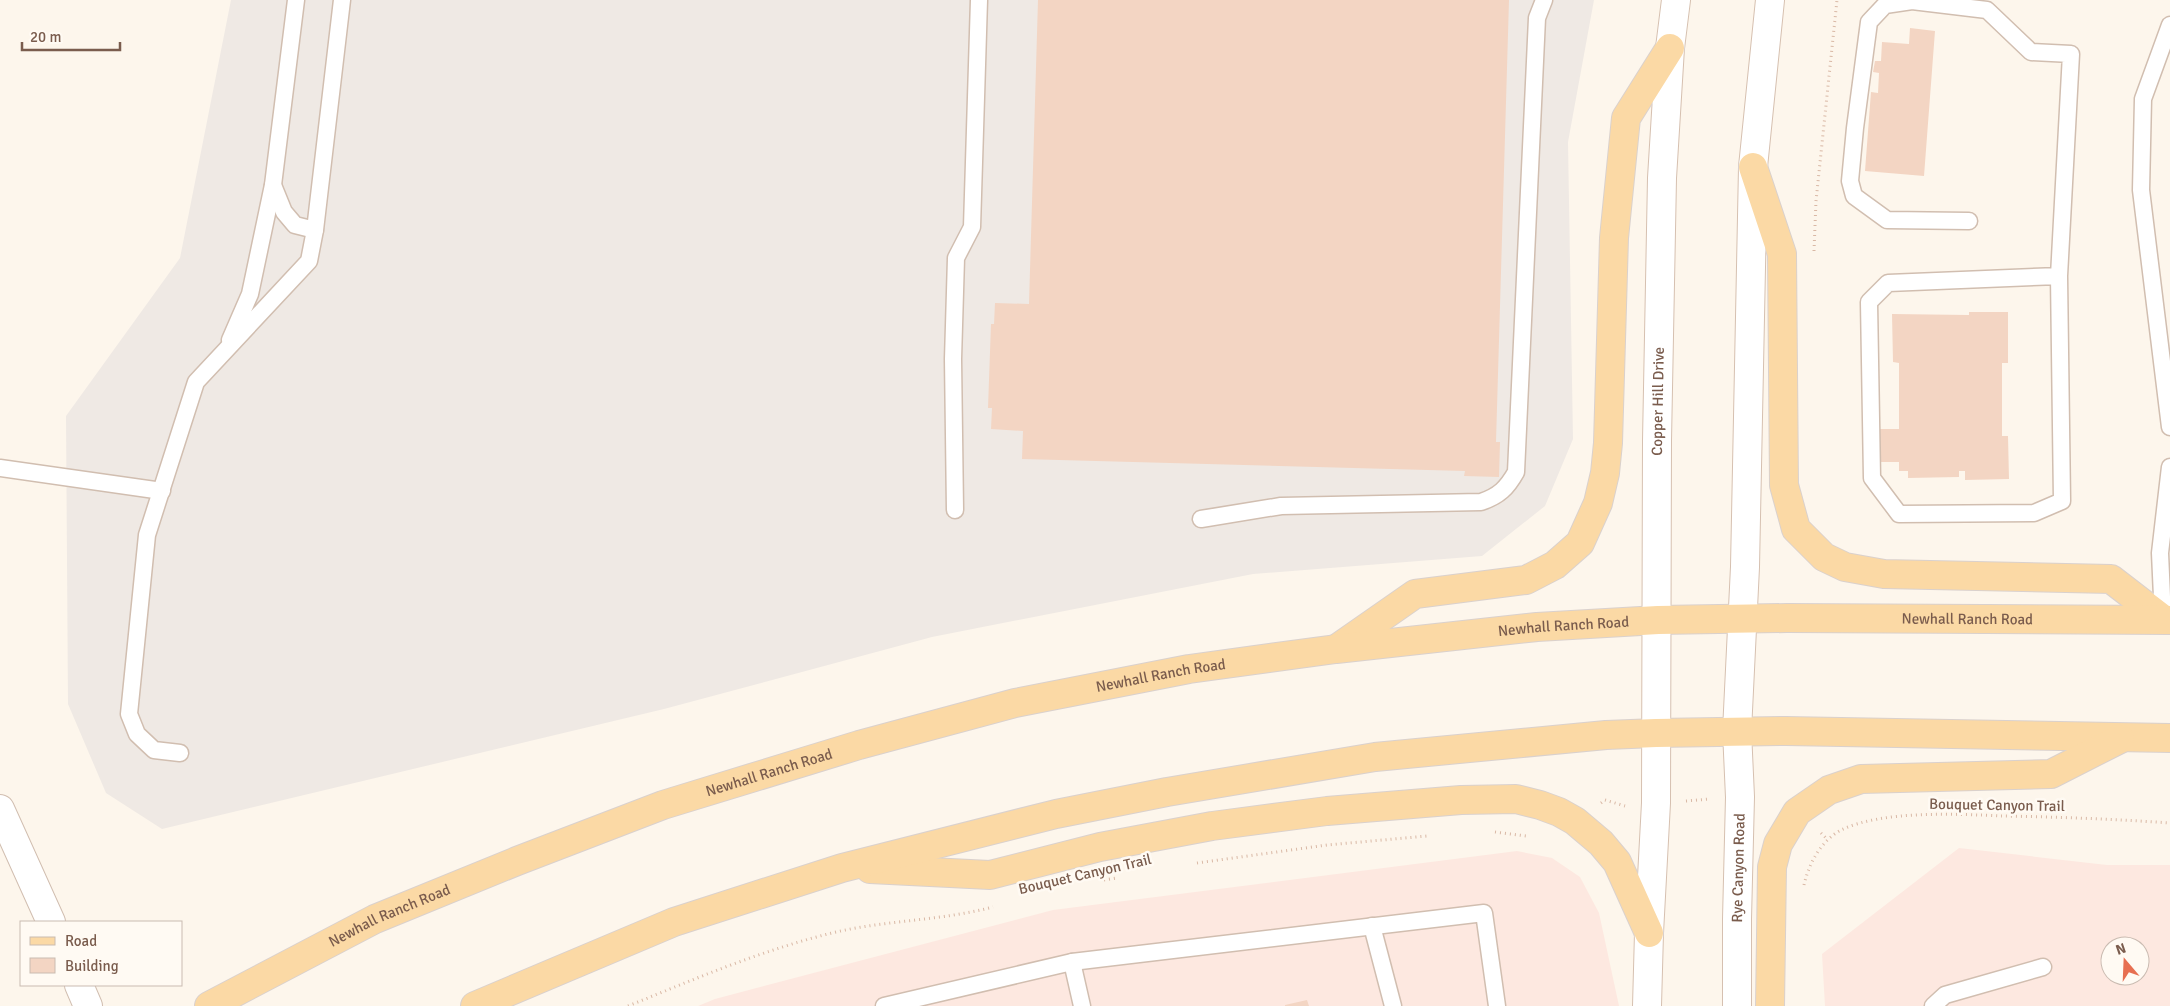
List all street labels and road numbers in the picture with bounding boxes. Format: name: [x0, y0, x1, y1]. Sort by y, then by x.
street label: Copper Hill Drive: [1648, 347, 1668, 456]
street label: Newhall Ranch Road: [1901, 610, 2033, 628]
street label: Newhall Ranch Road: [1497, 613, 1630, 640]
street label: Newhall Ranch Road: [1094, 655, 1227, 696]
street label: Newhall Ranch Road: [703, 745, 835, 800]
street label: Bouquet Canyon Trail: [1929, 795, 2065, 815]
street label: Rye Canyon Road: [1728, 813, 1749, 923]
street label: Bouquet Canyon Trail: [1017, 850, 1153, 898]
street label: Newhall Ranch Road: [325, 880, 453, 951]

